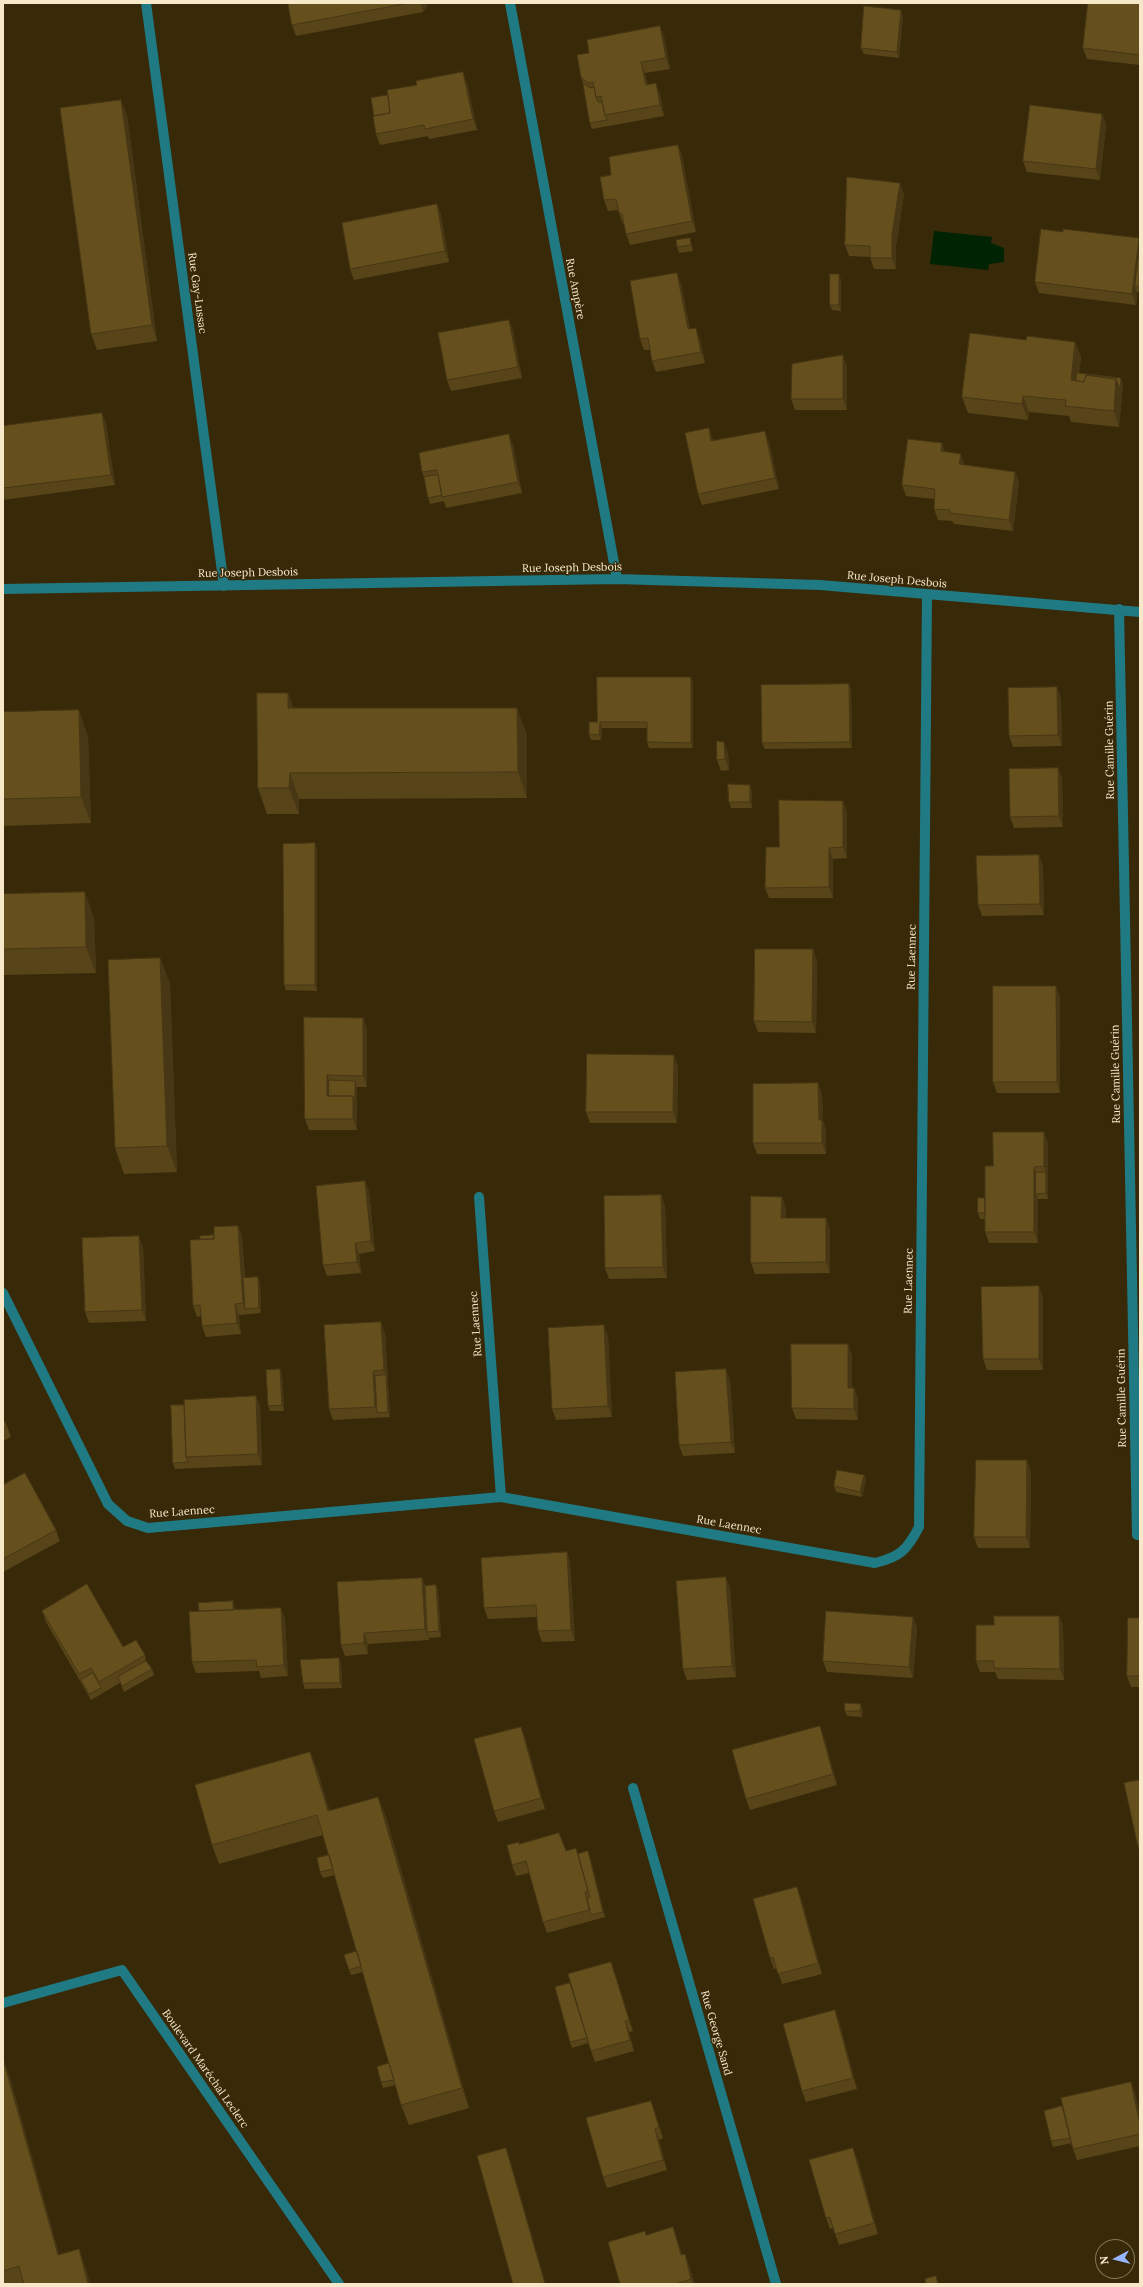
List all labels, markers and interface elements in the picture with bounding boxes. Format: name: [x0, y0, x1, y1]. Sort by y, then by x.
street label: Rue Gay-Lussac: [185, 252, 209, 334]
street label: Rue Ampère: [563, 257, 587, 321]
street label: Rue Joseph Desbois: [522, 561, 622, 575]
street label: Rue Joseph Desbois: [198, 566, 298, 580]
street label: Rue Joseph Desbois: [847, 569, 947, 591]
street label: Rue Camille Guérin: [1103, 700, 1117, 800]
street label: Rue Laennec: [905, 924, 919, 990]
street label: Rue Camille Guérin: [1109, 1024, 1123, 1124]
street label: Rue Laennec: [902, 1248, 916, 1314]
street label: Rue Laennec: [467, 1291, 485, 1357]
street label: Rue Camille Guérin: [1115, 1348, 1129, 1448]
street label: Rue Laennec: [149, 1503, 215, 1521]
street label: Rue Laennec: [696, 1513, 762, 1537]
street label: Rue George Sand: [698, 1989, 734, 2077]
street label: Boulevard Maréchal Leclerc: [159, 2007, 251, 2131]
north arrow: [1095, 2239, 1135, 2279]
text: N: [1097, 2255, 1112, 2265]

